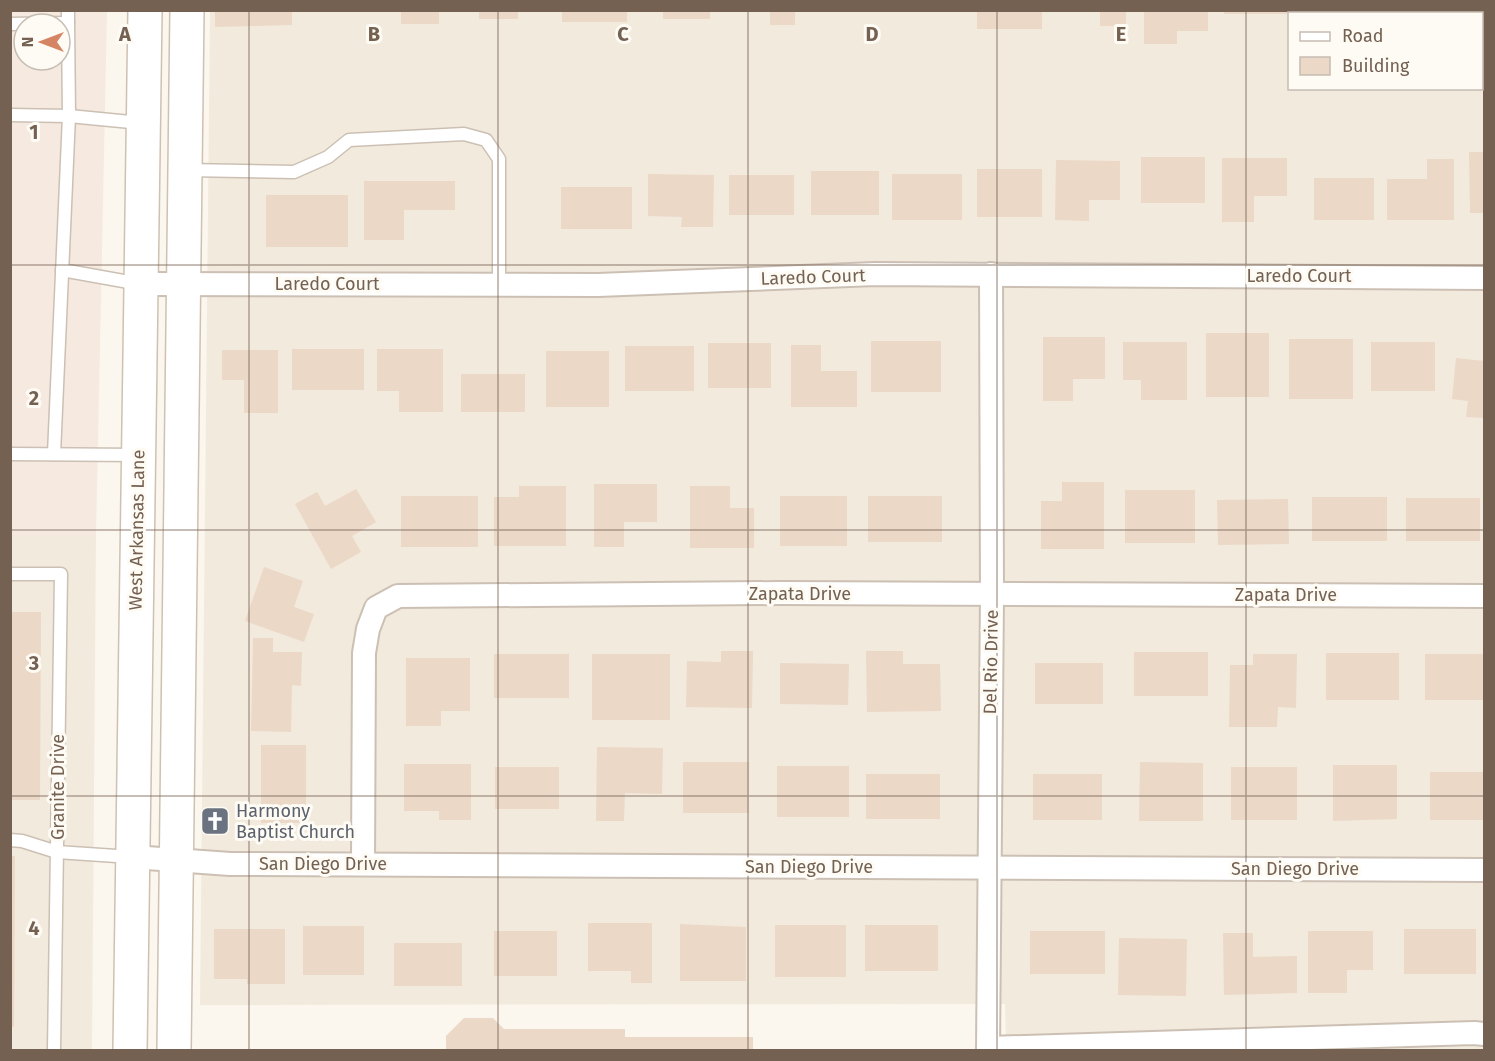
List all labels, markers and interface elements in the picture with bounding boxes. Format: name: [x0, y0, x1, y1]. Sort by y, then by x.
north arrow: [12, 12, 72, 72]
legend: [1288, 12, 1483, 90]
text: A: [118, 22, 132, 46]
text: B: [368, 22, 380, 46]
text: C: [617, 22, 629, 46]
text: D: [865, 22, 879, 46]
text: E: [1116, 22, 1126, 46]
text: Road: [1342, 25, 1384, 47]
text: N: [18, 37, 37, 47]
text: Building: [1342, 55, 1410, 77]
text: 1: [29, 120, 39, 144]
street label: Laredo Court: [760, 264, 866, 290]
street label: Laredo Court: [1247, 265, 1352, 287]
street label: Laredo Court: [275, 273, 380, 295]
text: 2: [29, 386, 39, 410]
street label: West Arkansas Lane: [125, 449, 149, 611]
street label: Zapata Drive: [749, 583, 851, 605]
street label: Zapata Drive: [1235, 584, 1337, 606]
street label: Del Rio Drive: [979, 609, 1003, 715]
text: 3: [28, 651, 39, 675]
street label: Granite Drive: [47, 734, 69, 840]
place label: Harmony Baptist Church: [236, 800, 355, 843]
church icon: Harmony Baptist Church: [199, 805, 231, 837]
street label: San Diego Drive: [259, 853, 387, 875]
street label: San Diego Drive: [745, 856, 873, 878]
street label: San Diego Drive: [1231, 858, 1359, 880]
text: 4: [28, 916, 40, 940]

